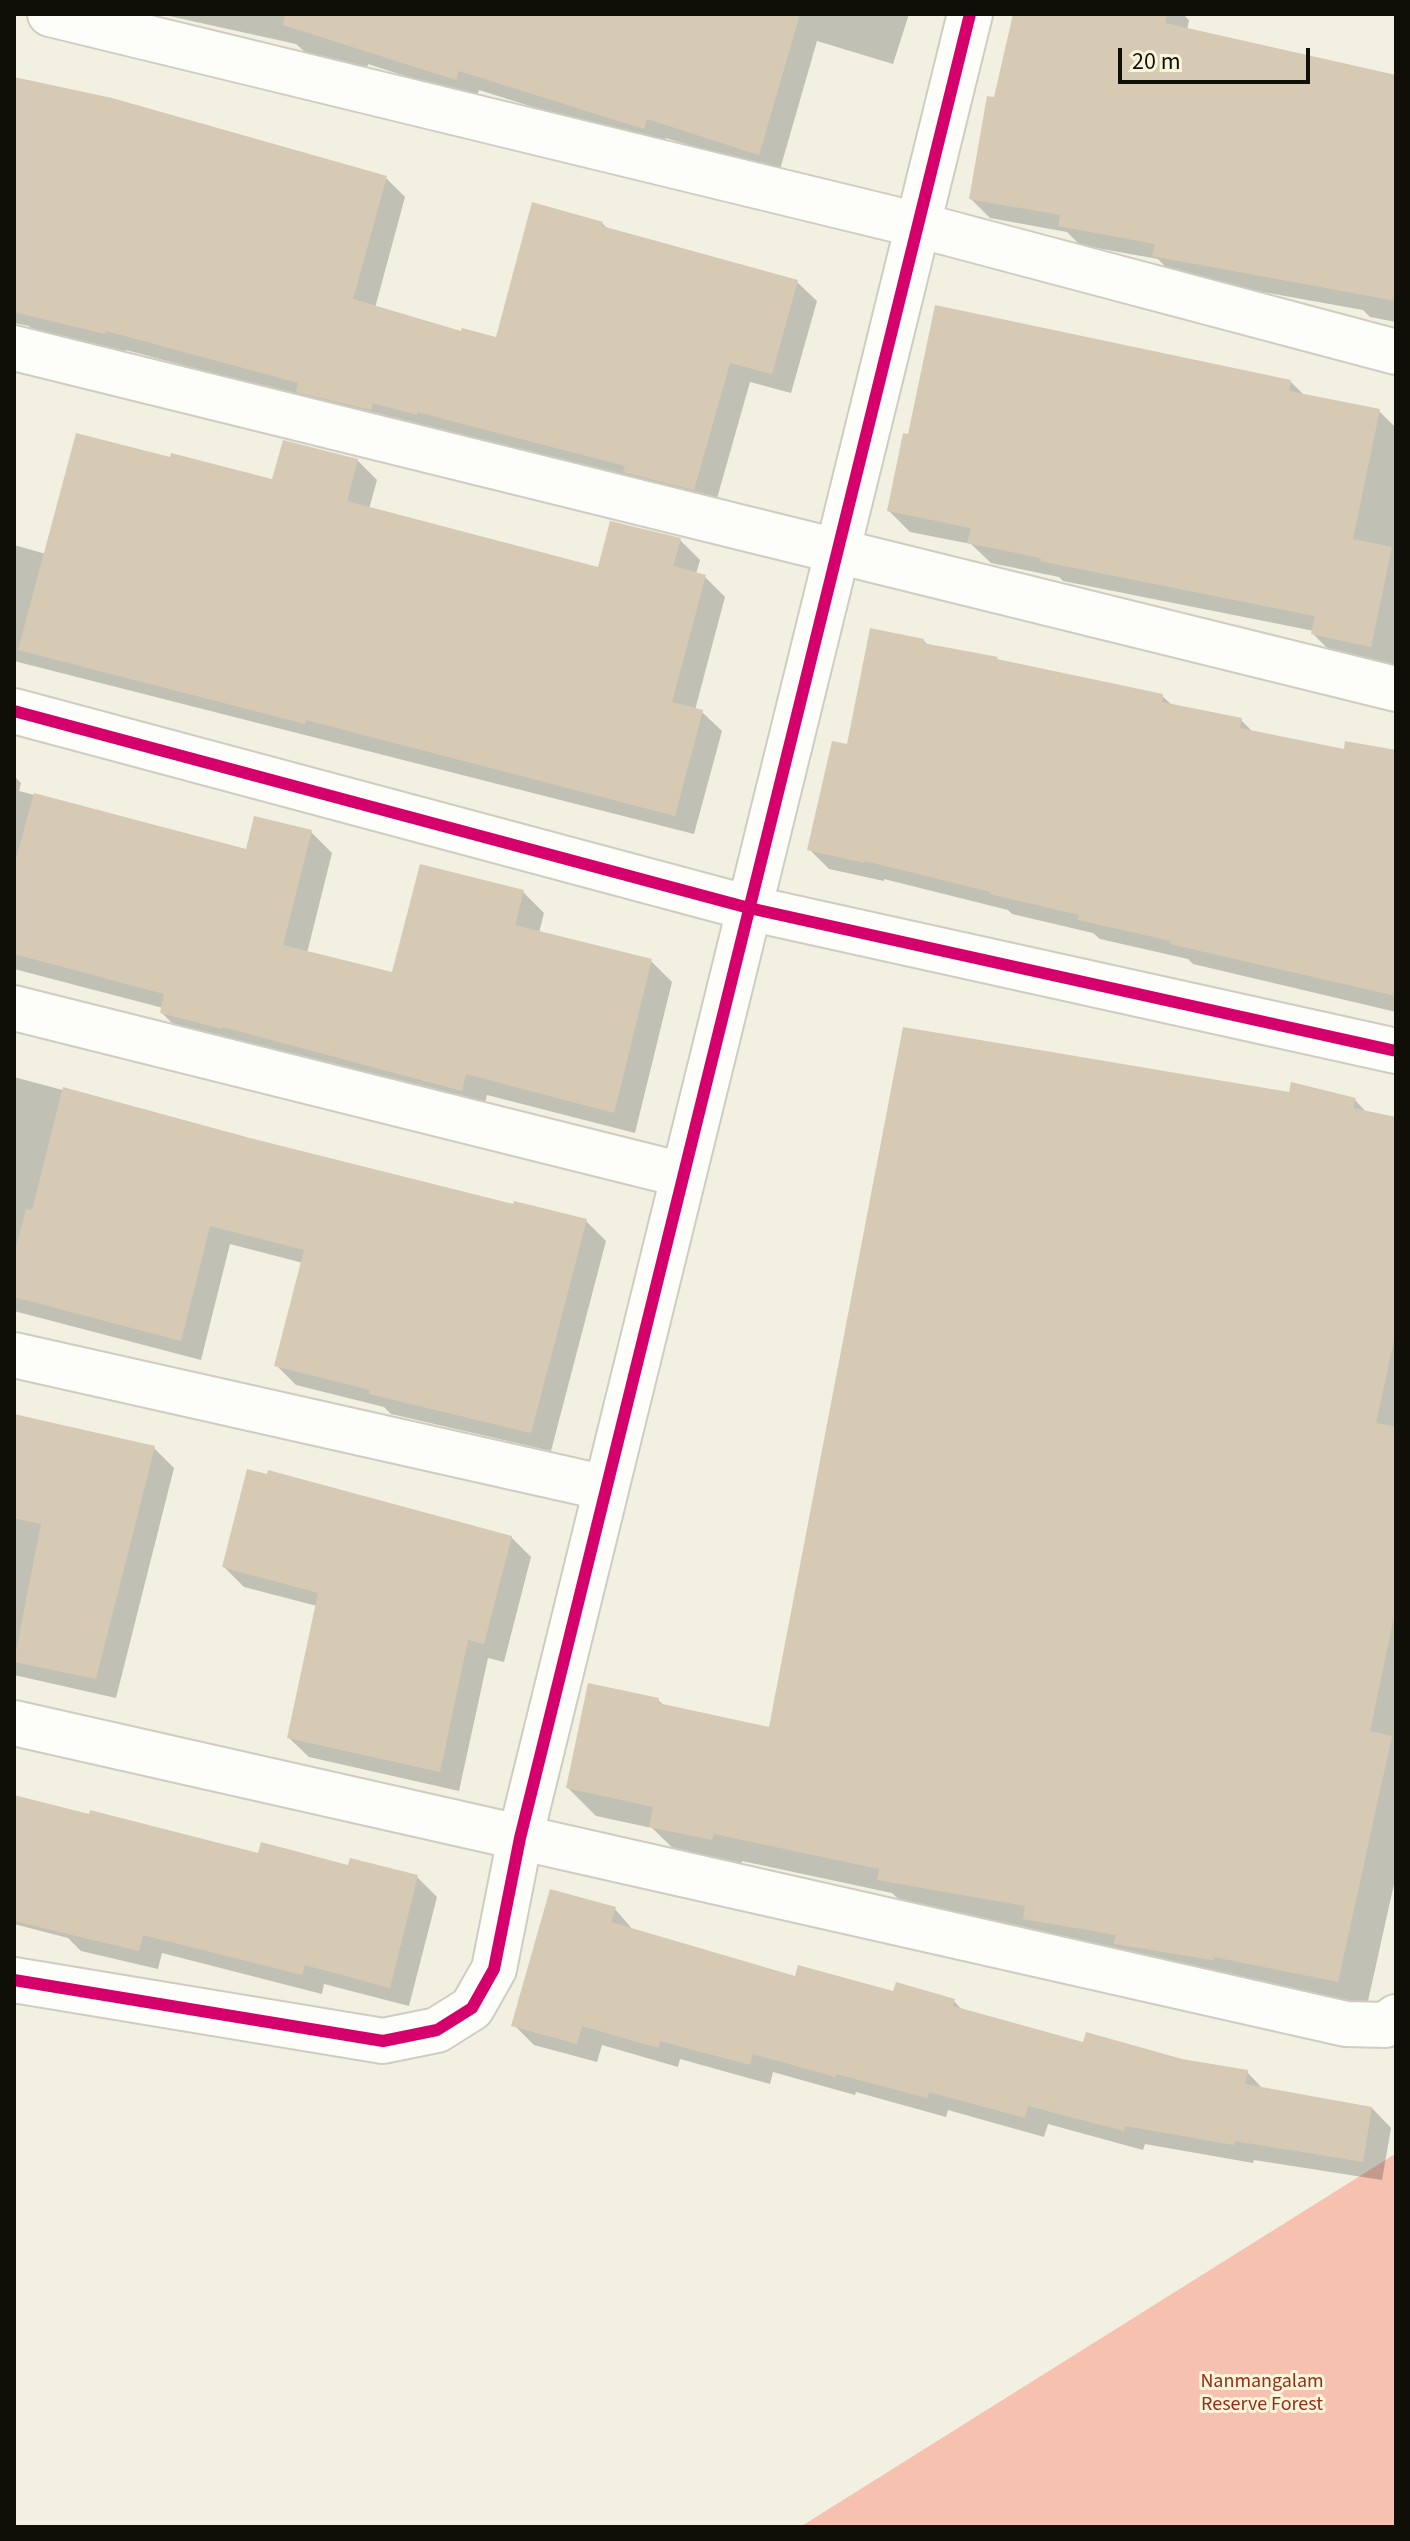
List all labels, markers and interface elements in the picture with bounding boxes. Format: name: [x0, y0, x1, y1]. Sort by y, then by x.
scale bar: [1122, 32, 1314, 82]
text: 20 m: [1132, 44, 1181, 79]
park label: Nanmangalam Reserve Forest: [1200, 2371, 1324, 2418]

